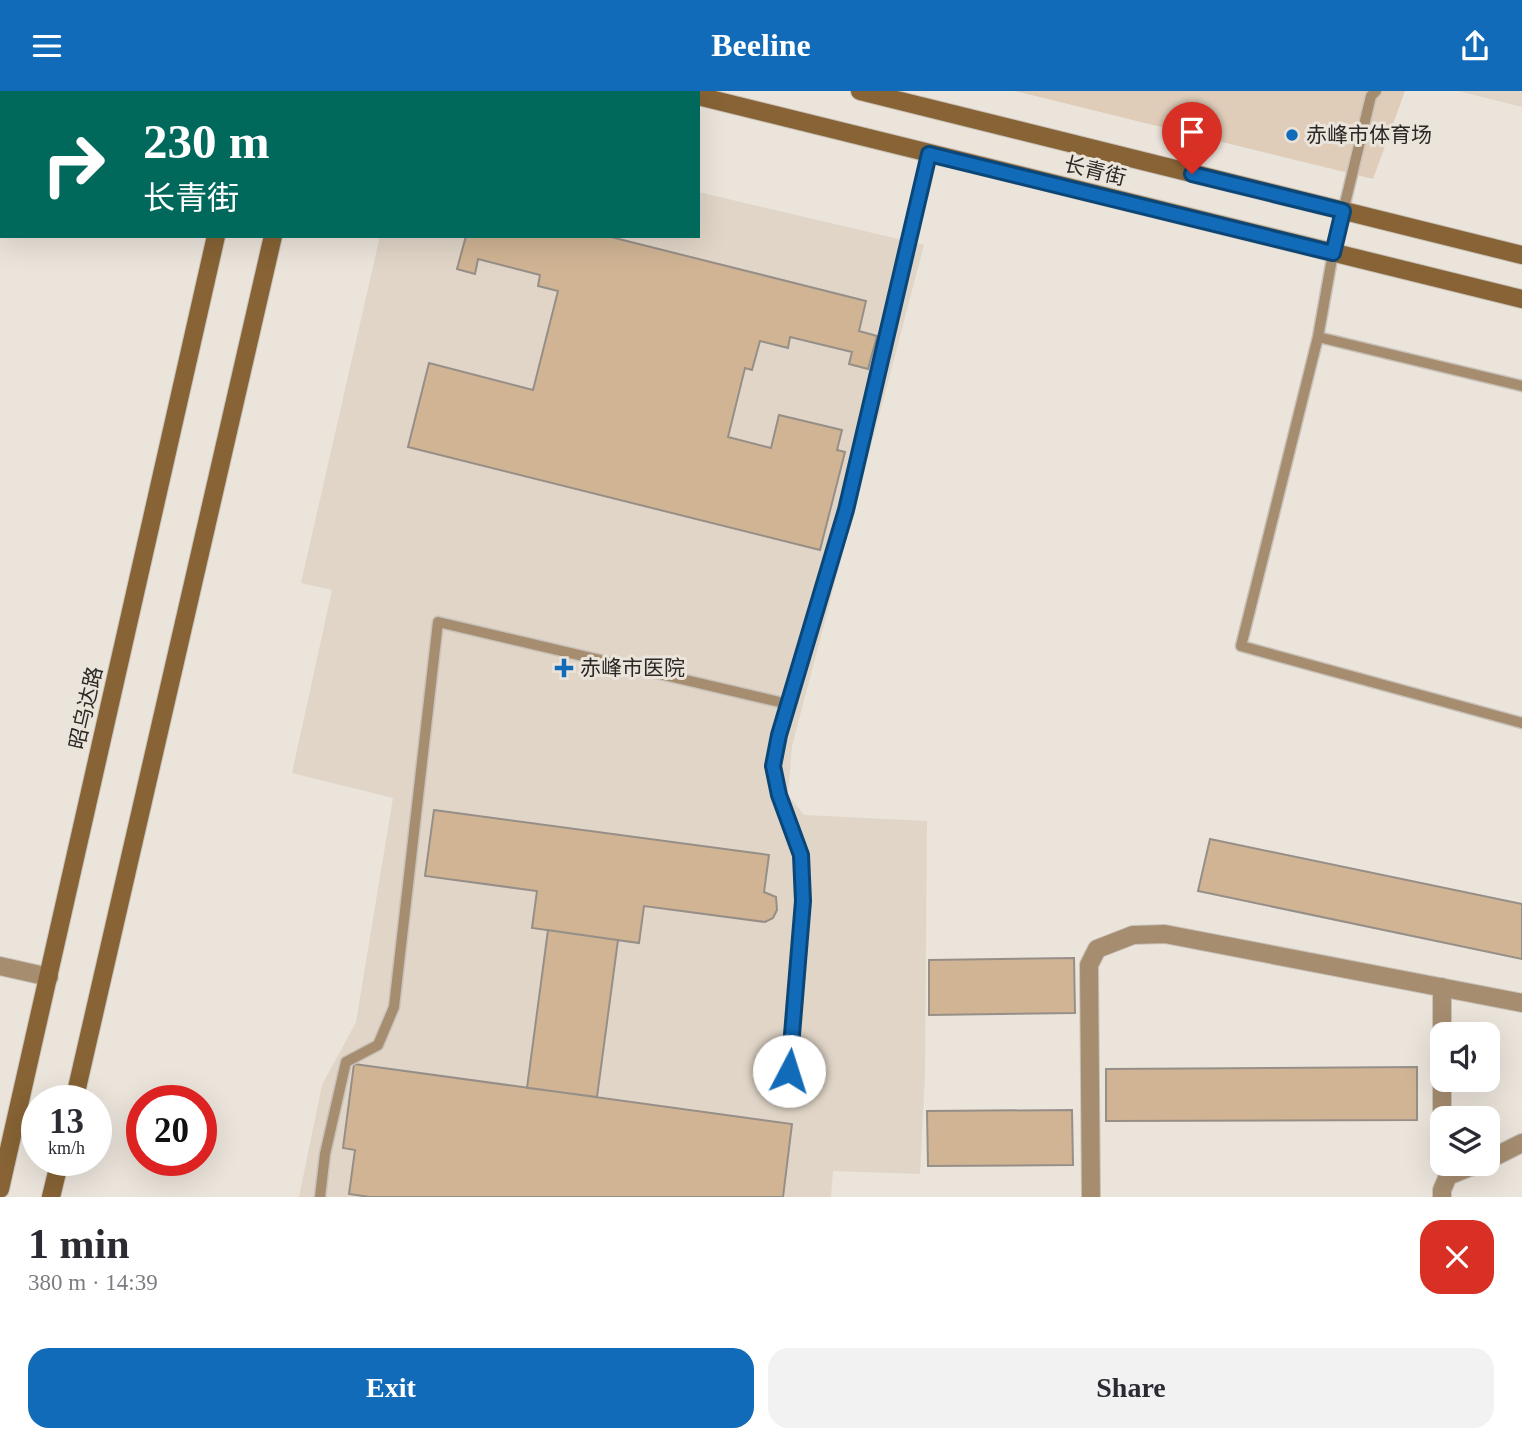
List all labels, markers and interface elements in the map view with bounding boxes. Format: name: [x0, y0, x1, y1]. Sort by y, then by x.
icon: menu: [28, 27, 66, 65]
text: Beeline: [711, 27, 811, 63]
icon: share: [1456, 27, 1494, 65]
pin: [1162, 102, 1222, 174]
icon: arrive: [1173, 113, 1211, 151]
text: 230 m: [143, 114, 270, 169]
icon: right: [28, 119, 119, 210]
place label: 赤峰市体育场: [1306, 123, 1432, 147]
marker: 赤峰市体育场: [1284, 127, 1300, 143]
street label: 长青街: [1062, 152, 1128, 190]
text: 长青街: [143, 180, 239, 216]
place label: 赤峰市医院: [580, 656, 685, 680]
marker: 赤峰市医院: [554, 658, 574, 678]
street label: 昭乌达路: [65, 664, 107, 752]
map controls: [1430, 1022, 1500, 1176]
button: sound: [1430, 1022, 1500, 1092]
position arrow: [752, 1034, 826, 1108]
speed limit sign: 20: [126, 1085, 217, 1176]
text: 13: [49, 1102, 84, 1141]
button: layers: [1430, 1106, 1500, 1176]
text: km/h: [48, 1138, 85, 1158]
button: close: [1420, 1220, 1494, 1294]
text: 1 min: [28, 1221, 130, 1267]
text: 380 m · 14:39: [28, 1270, 158, 1295]
button: Exit: [28, 1348, 754, 1428]
button: Share: [768, 1348, 1494, 1428]

